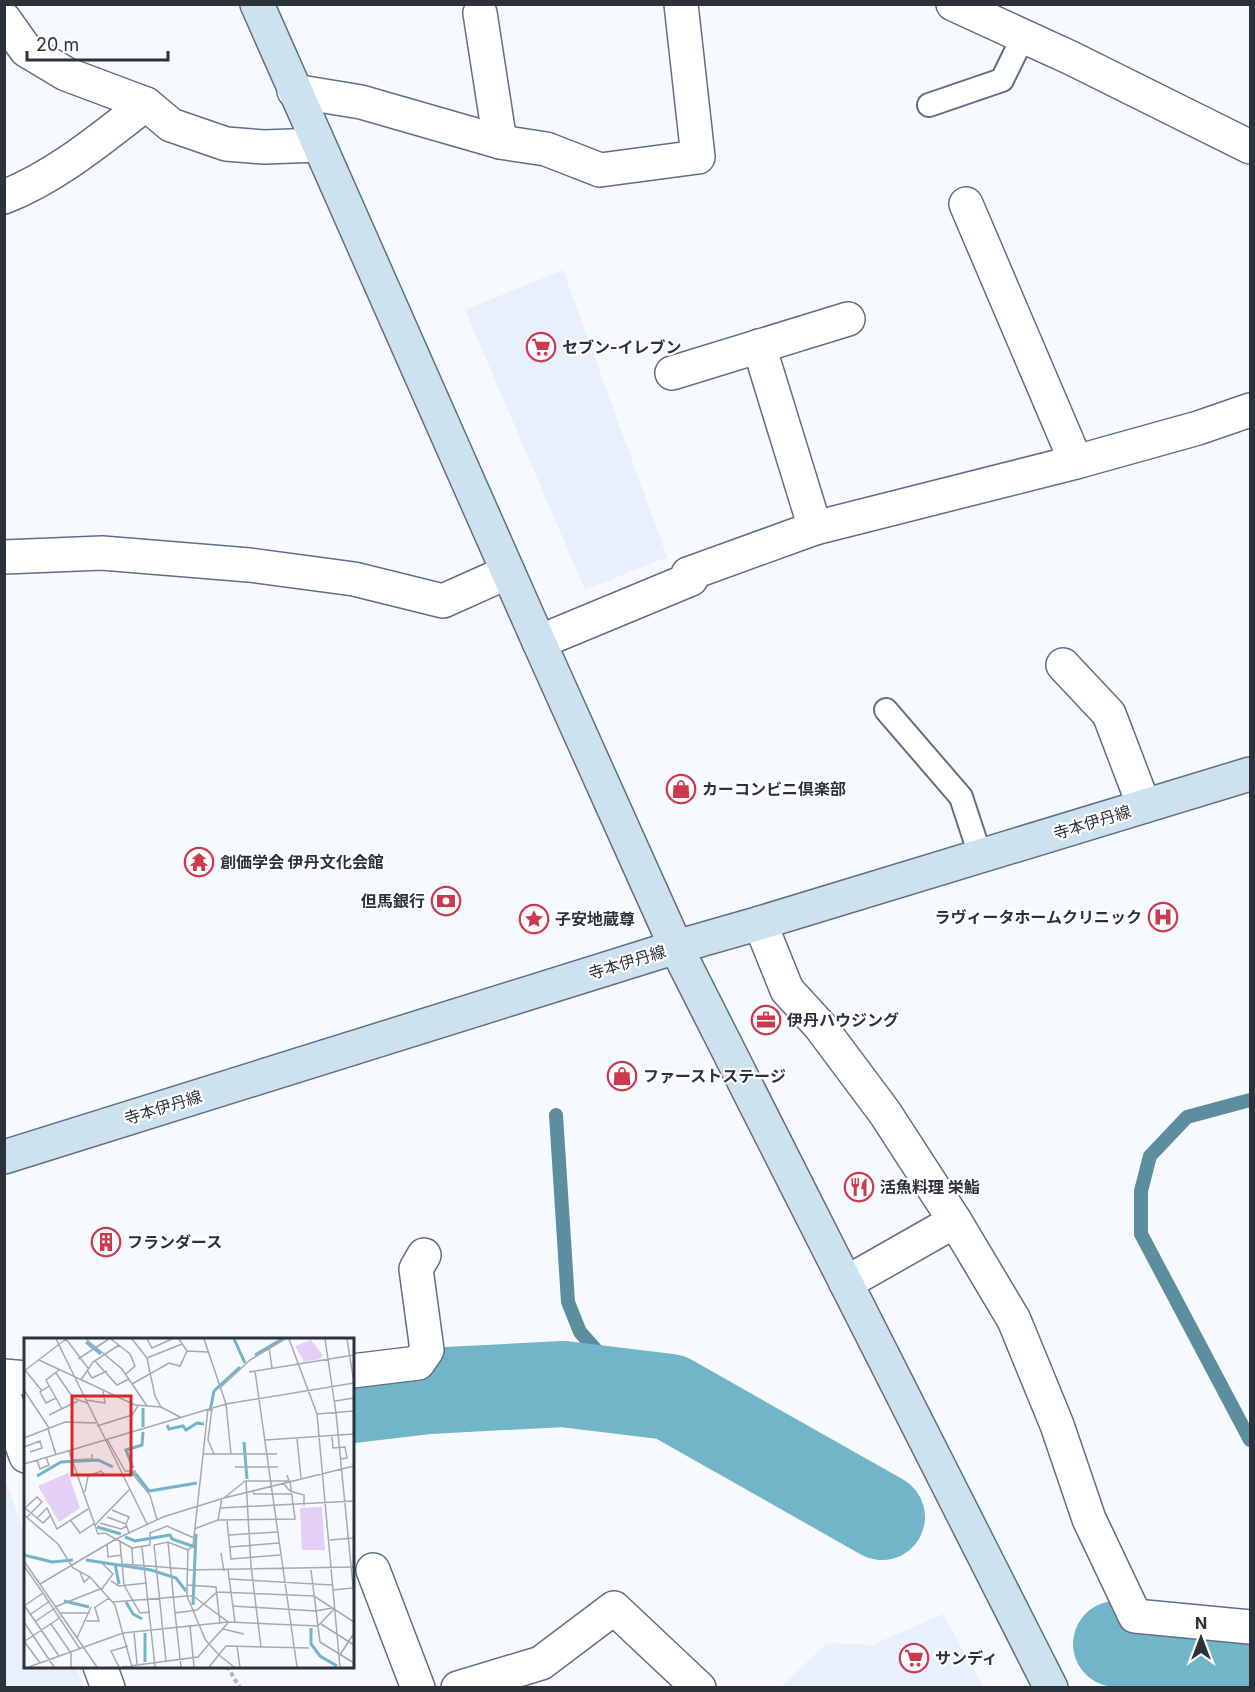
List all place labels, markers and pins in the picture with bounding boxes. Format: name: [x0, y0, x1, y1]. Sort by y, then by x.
supermarket icon: セブン-イレブン: [525, 331, 557, 363]
place label: セブン-イレブン: [562, 337, 682, 357]
shop icon: カーコンビニ倶楽部: [665, 773, 697, 805]
place label: カーコンビニ倶楽部: [702, 779, 846, 799]
temple icon: 創価学会 伊丹文化会館: [183, 846, 215, 878]
place label: 創価学会 伊丹文化会館: [220, 852, 384, 872]
bank icon: 但馬銀行: [430, 885, 462, 917]
place label: 但馬銀行: [361, 891, 425, 911]
hospital icon: ラヴィータホームクリニック: [1147, 901, 1179, 933]
place icon: 子安地蔵尊: [518, 903, 550, 935]
place label: ラヴィータホームクリニック: [934, 907, 1142, 927]
place label: 子安地蔵尊: [555, 909, 635, 929]
office icon: 伊丹ハウジング: [750, 1004, 782, 1036]
place label: 伊丹ハウジング: [786, 1010, 899, 1030]
shop icon: ファーストステージ: [606, 1060, 638, 1092]
place label: ファーストステージ: [643, 1066, 786, 1086]
restaurant icon: 活魚料理 栄鮨: [843, 1171, 875, 1203]
place label: 活魚料理 栄鮨: [880, 1177, 980, 1197]
building icon: フランダース: [90, 1226, 122, 1258]
place label: フランダース: [127, 1232, 222, 1252]
supermarket icon: サンディ: [898, 1642, 930, 1674]
place label: サンディ: [935, 1648, 998, 1668]

